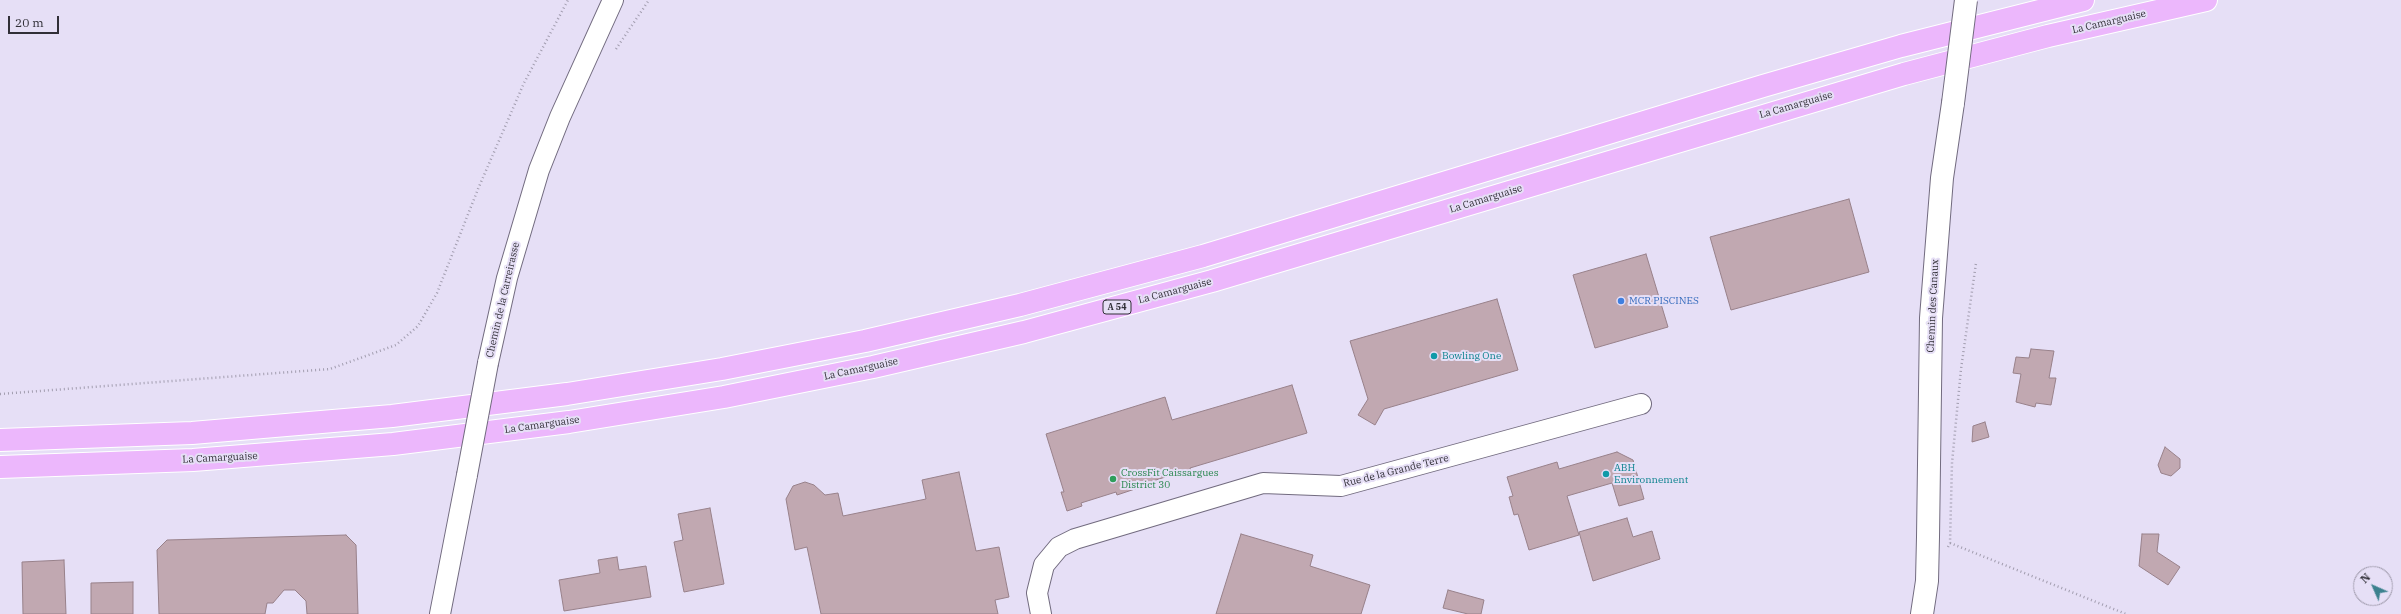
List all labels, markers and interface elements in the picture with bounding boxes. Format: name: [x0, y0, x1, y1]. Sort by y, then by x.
scale bar: [10, 8, 61, 34]
street label: La Camarguaise: [2071, 8, 2147, 36]
text: 20 m: [15, 15, 44, 30]
street label: La Camarguaise: [1758, 89, 1834, 121]
street label: La Camarguaise: [1448, 182, 1524, 216]
street label: Chemin de la Carreirasse: [484, 241, 522, 359]
street label: Chemin des Canaux: [1925, 259, 1941, 353]
street label: La Camarguaise: [1137, 275, 1213, 307]
place label: MCR PISCINES: [1629, 295, 1699, 307]
marker: MCR PISCINES: [1616, 296, 1626, 306]
road number: A 54: [1103, 300, 1131, 314]
place label: Bowling One: [1442, 350, 1501, 362]
marker: Bowling One: [1429, 351, 1439, 361]
street label: La Camarguaise: [823, 355, 899, 383]
street label: La Camarguaise: [504, 414, 580, 436]
street label: La Camarguaise: [182, 450, 258, 466]
street label: Rue de la Grande Terre: [1342, 452, 1450, 490]
place label: ABH Environnement: [1614, 462, 1688, 486]
place label: CrossFit Caissargues District 30: [1121, 467, 1219, 490]
marker: ABH Environnement: [1601, 469, 1611, 479]
marker: CrossFit Caissargues District 30: [1108, 474, 1118, 484]
north arrow: [2353, 566, 2393, 606]
text: N: [2357, 570, 2373, 586]

